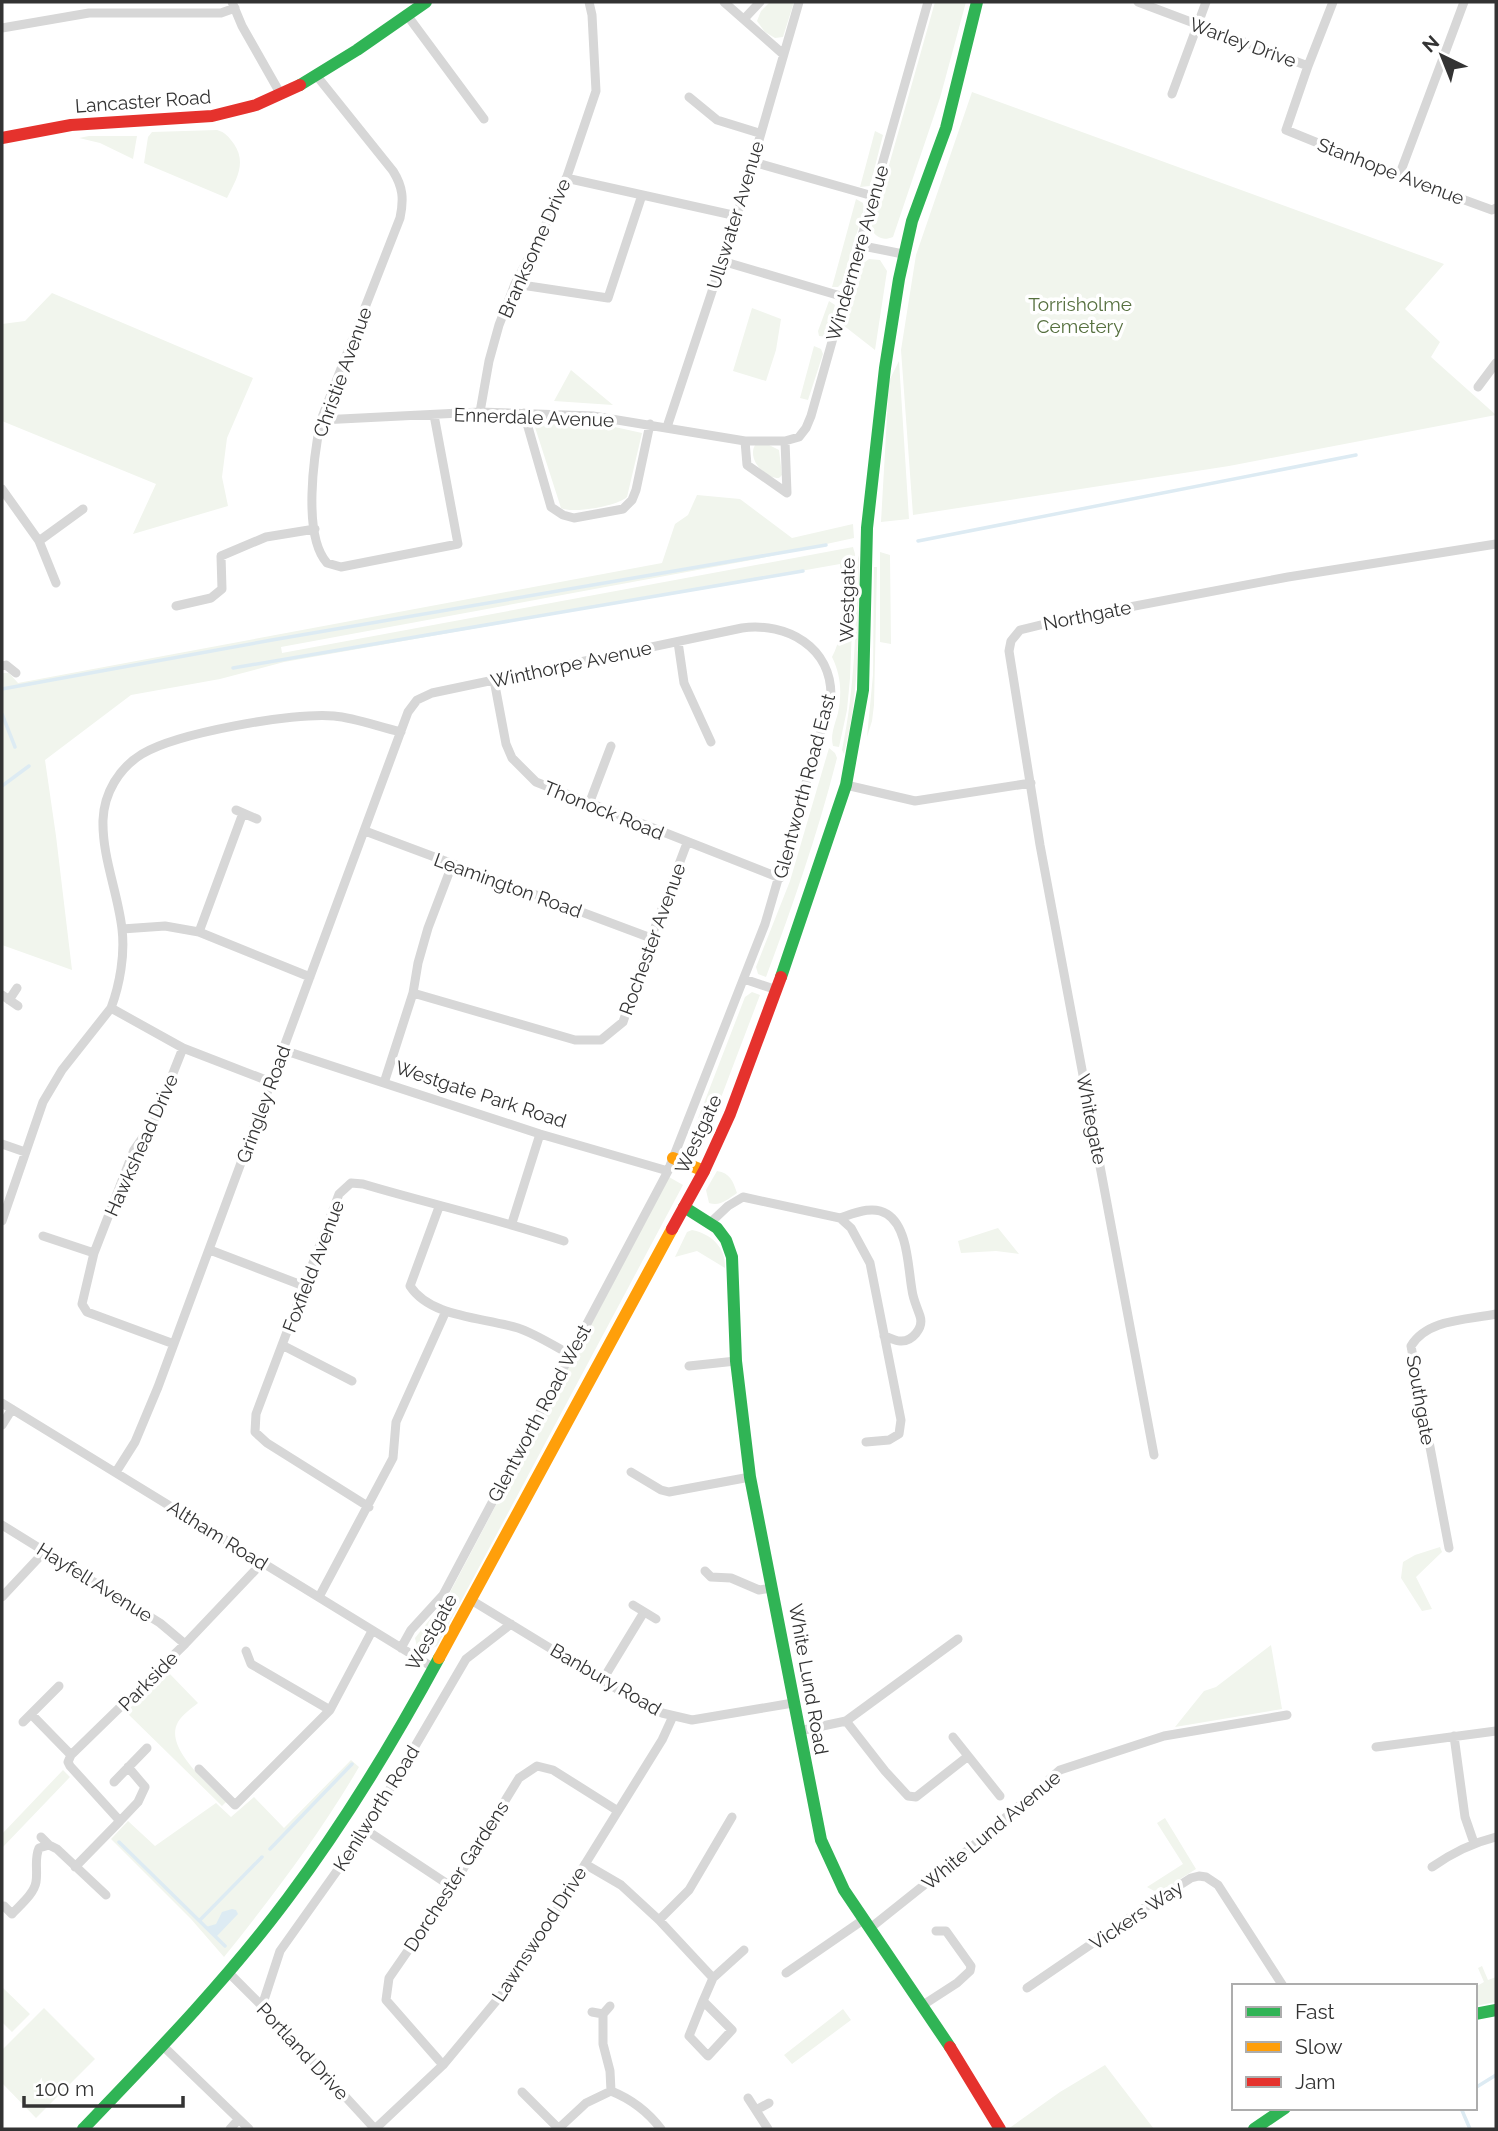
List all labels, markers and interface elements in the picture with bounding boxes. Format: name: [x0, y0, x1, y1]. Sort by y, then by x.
street label: Warley Drive: [1187, 13, 1299, 71]
north arrow: [1407, 21, 1477, 91]
text: N: [1418, 31, 1443, 57]
street label: Lancaster Road: [74, 85, 212, 117]
street label: Stanhope Avenue: [1315, 133, 1467, 209]
street label: Ullswater Avenue: [702, 138, 768, 292]
street label: Windermere Avenue: [821, 163, 893, 343]
street label: Branksome Drive: [493, 175, 575, 321]
park label: Torrisholme Cemetery: [1028, 293, 1132, 337]
street label: Christie Avenue: [308, 304, 376, 440]
street label: Ennerdale Avenue: [453, 403, 615, 431]
street label: Westgate: [835, 558, 859, 642]
street label: Northgate: [1041, 596, 1133, 634]
street label: Winthorpe Avenue: [488, 636, 654, 692]
street label: Glentworth Road East: [769, 691, 839, 881]
street label: Thonock Road: [541, 776, 667, 844]
street label: Leamington Road: [431, 848, 585, 922]
street label: Rochester Avenue: [614, 860, 690, 1018]
street label: Gringley Road: [232, 1042, 294, 1166]
street label: Westgate Park Road: [393, 1056, 569, 1132]
street label: Hawkshead Drive: [100, 1071, 182, 1219]
street label: Whitegate: [1072, 1072, 1112, 1166]
street label: Westgate: [670, 1091, 726, 1177]
street label: Foxfield Avenue: [278, 1197, 348, 1335]
street label: Glentworth Road West: [483, 1320, 595, 1505]
street label: Southgate: [1402, 1353, 1440, 1447]
street label: Altham Road: [164, 1496, 272, 1574]
street label: Hayfell Avenue: [33, 1538, 157, 1626]
street label: Westgate: [401, 1590, 461, 1674]
street label: White Lund Road: [785, 1602, 833, 1756]
street label: Banbury Road: [547, 1638, 665, 1720]
street label: Parkside: [114, 1647, 182, 1715]
street label: Kenilworth Road: [329, 1741, 423, 1875]
street label: White Lund Avenue: [917, 1766, 1065, 1894]
street label: Dorchester Gardens: [399, 1797, 513, 1955]
street label: Lawnswood Drive: [487, 1862, 591, 2006]
street label: Vickers Way: [1085, 1876, 1187, 1954]
legend: [1232, 1984, 1477, 2110]
street label: Portland Drive: [252, 1998, 354, 2104]
text: Fast: [1295, 1999, 1335, 2024]
text: Slow: [1295, 2034, 1343, 2059]
scale bar: [24, 2064, 184, 2108]
text: Jam: [1295, 2069, 1336, 2094]
text: 100 m: [35, 2076, 94, 2101]

